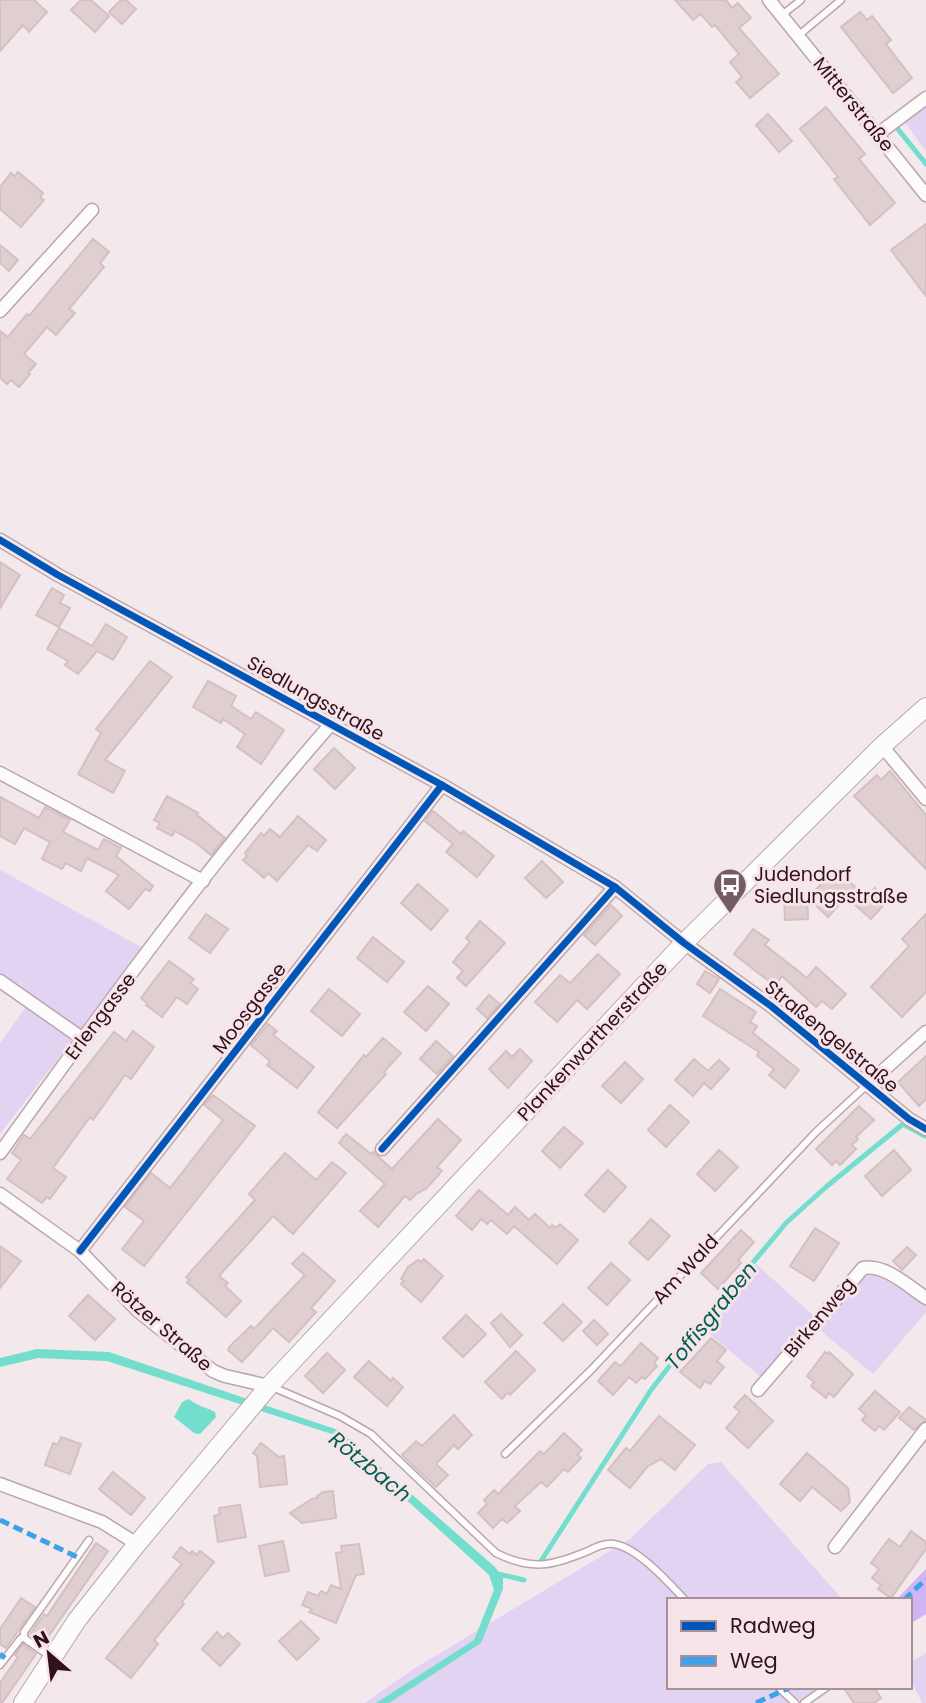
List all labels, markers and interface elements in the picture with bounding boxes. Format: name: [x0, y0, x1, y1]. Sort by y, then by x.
street label: Mitterstraße: [807, 51, 900, 158]
street label: Siedlungsstraße: [242, 649, 390, 748]
place label: Judendorf Siedlungsstraße: [754, 861, 908, 910]
bus stop icon: Judendorf Siedlungsstraße: [711, 866, 749, 915]
street label: Plankenwartherstraße: [511, 956, 674, 1127]
street label: Moosgasse: [206, 957, 293, 1060]
street label: Erlengasse: [59, 967, 142, 1065]
street label: Straßengelstraße: [759, 974, 905, 1099]
street label: Am Wald: [646, 1229, 725, 1310]
water label: Toffisgraben: [658, 1255, 763, 1376]
street label: Birkenweg: [778, 1271, 861, 1363]
street label: Rötzer Straße: [105, 1275, 218, 1378]
water label: Rötzbach: [323, 1425, 418, 1509]
legend: [667, 1598, 912, 1689]
text: Radweg: [730, 1611, 816, 1640]
north arrow: [14, 1619, 84, 1689]
text: N: [29, 1624, 54, 1655]
text: Weg: [730, 1646, 778, 1675]

